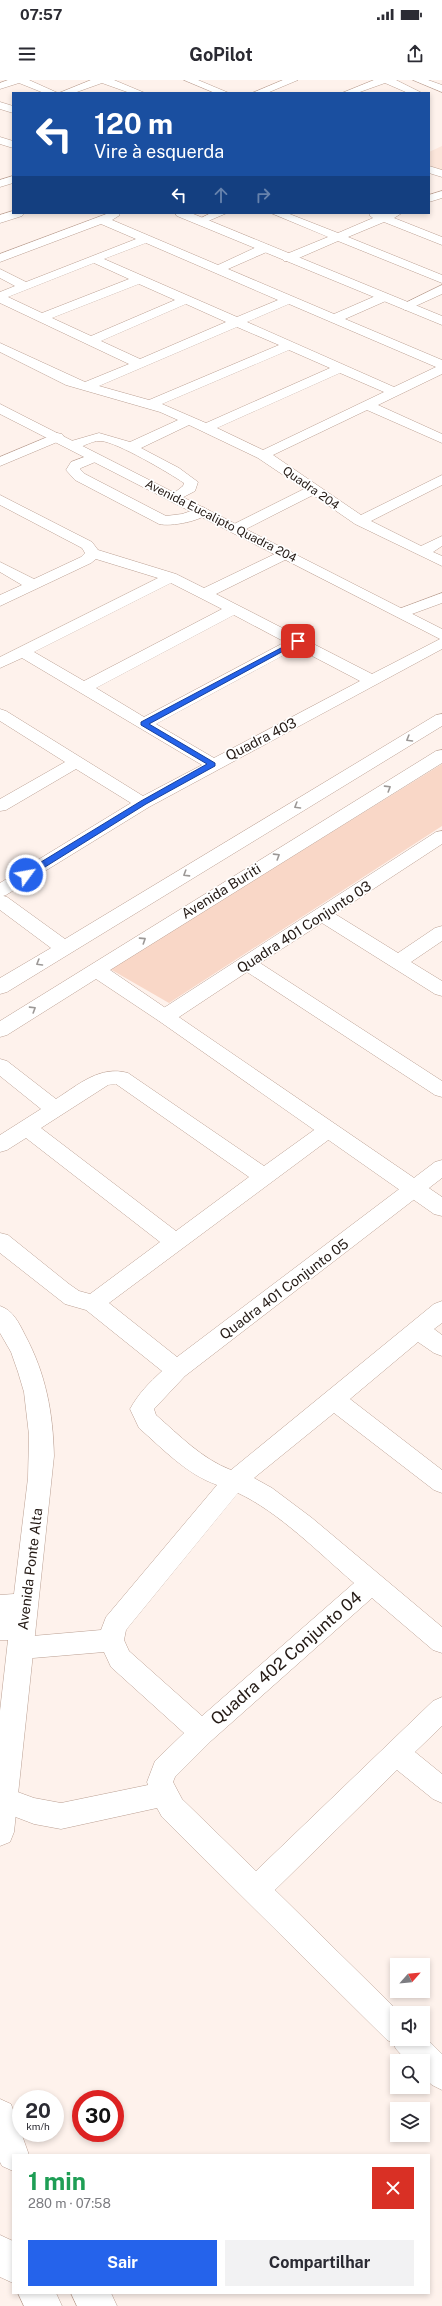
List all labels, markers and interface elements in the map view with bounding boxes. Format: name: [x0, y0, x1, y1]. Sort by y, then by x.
text: 07:57: [20, 6, 62, 23]
icon: menu: [16, 43, 38, 65]
icon: share: [404, 43, 426, 65]
text: GoPilot: [189, 44, 253, 65]
text: 120 m: [94, 107, 173, 140]
icon: left: [28, 108, 80, 160]
text: Vire à esquerda: [94, 141, 224, 162]
icon: left: [168, 184, 190, 206]
icon: ahead: [210, 184, 232, 206]
icon: right: [252, 184, 274, 206]
street label: Quadra 204: [280, 463, 342, 513]
street label: Avenida Eucalipto Quadra 204: [143, 477, 299, 566]
pin: [281, 624, 315, 658]
icon: arrive: [287, 630, 309, 652]
street label: Quadra 403: [223, 714, 299, 764]
one-way arrow: [406, 735, 413, 742]
one-way arrow: [384, 785, 391, 793]
one-way arrow: [294, 802, 301, 809]
position arrow: [5, 854, 47, 896]
one-way arrow: [273, 854, 280, 861]
street label: Avenida Buriti: [178, 860, 264, 922]
one-way arrow: [183, 870, 190, 877]
street label: Quadra 401 Conjunto 03: [234, 878, 374, 976]
one-way arrow: [139, 937, 146, 945]
one-way arrow: [36, 958, 43, 966]
one-way arrow: [29, 1007, 36, 1014]
street label: Quadra 401 Conjunto 05: [217, 1235, 351, 1343]
street label: Avenida Ponte Alta: [15, 1507, 45, 1631]
street label: Quadra 402 Conjunto 04: [206, 1587, 366, 1729]
north arrow: [390, 1958, 430, 1998]
map controls: [390, 1958, 430, 2142]
button: sound: [390, 2006, 430, 2046]
button: search: [390, 2054, 430, 2094]
speed limit sign: 30: [72, 2090, 124, 2142]
text: 20: [25, 2099, 51, 2123]
button: layers: [390, 2102, 430, 2142]
text: km/h: [26, 2120, 50, 2132]
text: 1 min: [28, 2167, 86, 2195]
button: close: [372, 2167, 414, 2209]
text: 280 m · 07:58: [28, 2196, 111, 2211]
button: Sair: [28, 2240, 217, 2286]
button: Compartilhar: [225, 2240, 414, 2286]

